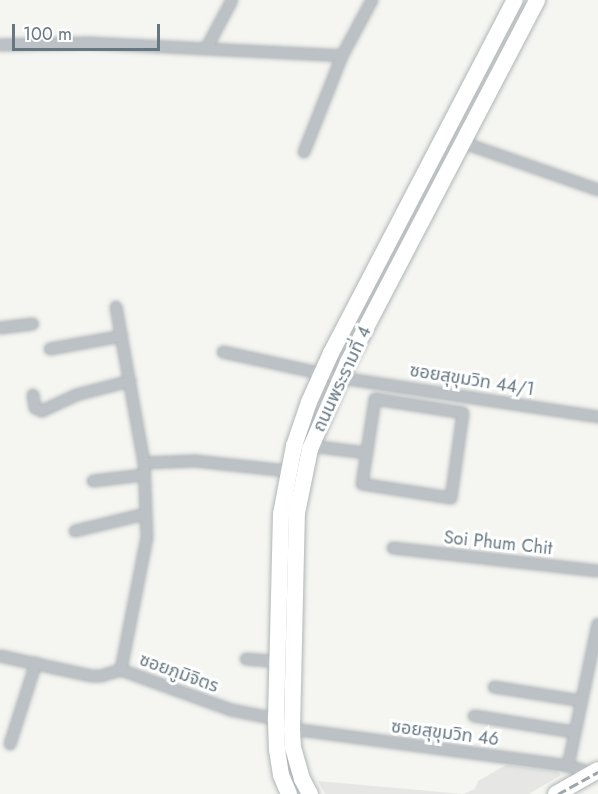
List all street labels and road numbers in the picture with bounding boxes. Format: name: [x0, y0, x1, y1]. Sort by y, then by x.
street label: ถนนพระรามที่ 4: [308, 323, 376, 435]
street label: ซอยสุขุมวิท 44/1: [408, 359, 536, 401]
street label: Soi Phum Chit: [443, 527, 553, 559]
street label: ซอยภูมิจิตร: [136, 649, 222, 697]
street label: ซอยสุขุมวิท 46: [390, 716, 500, 750]

